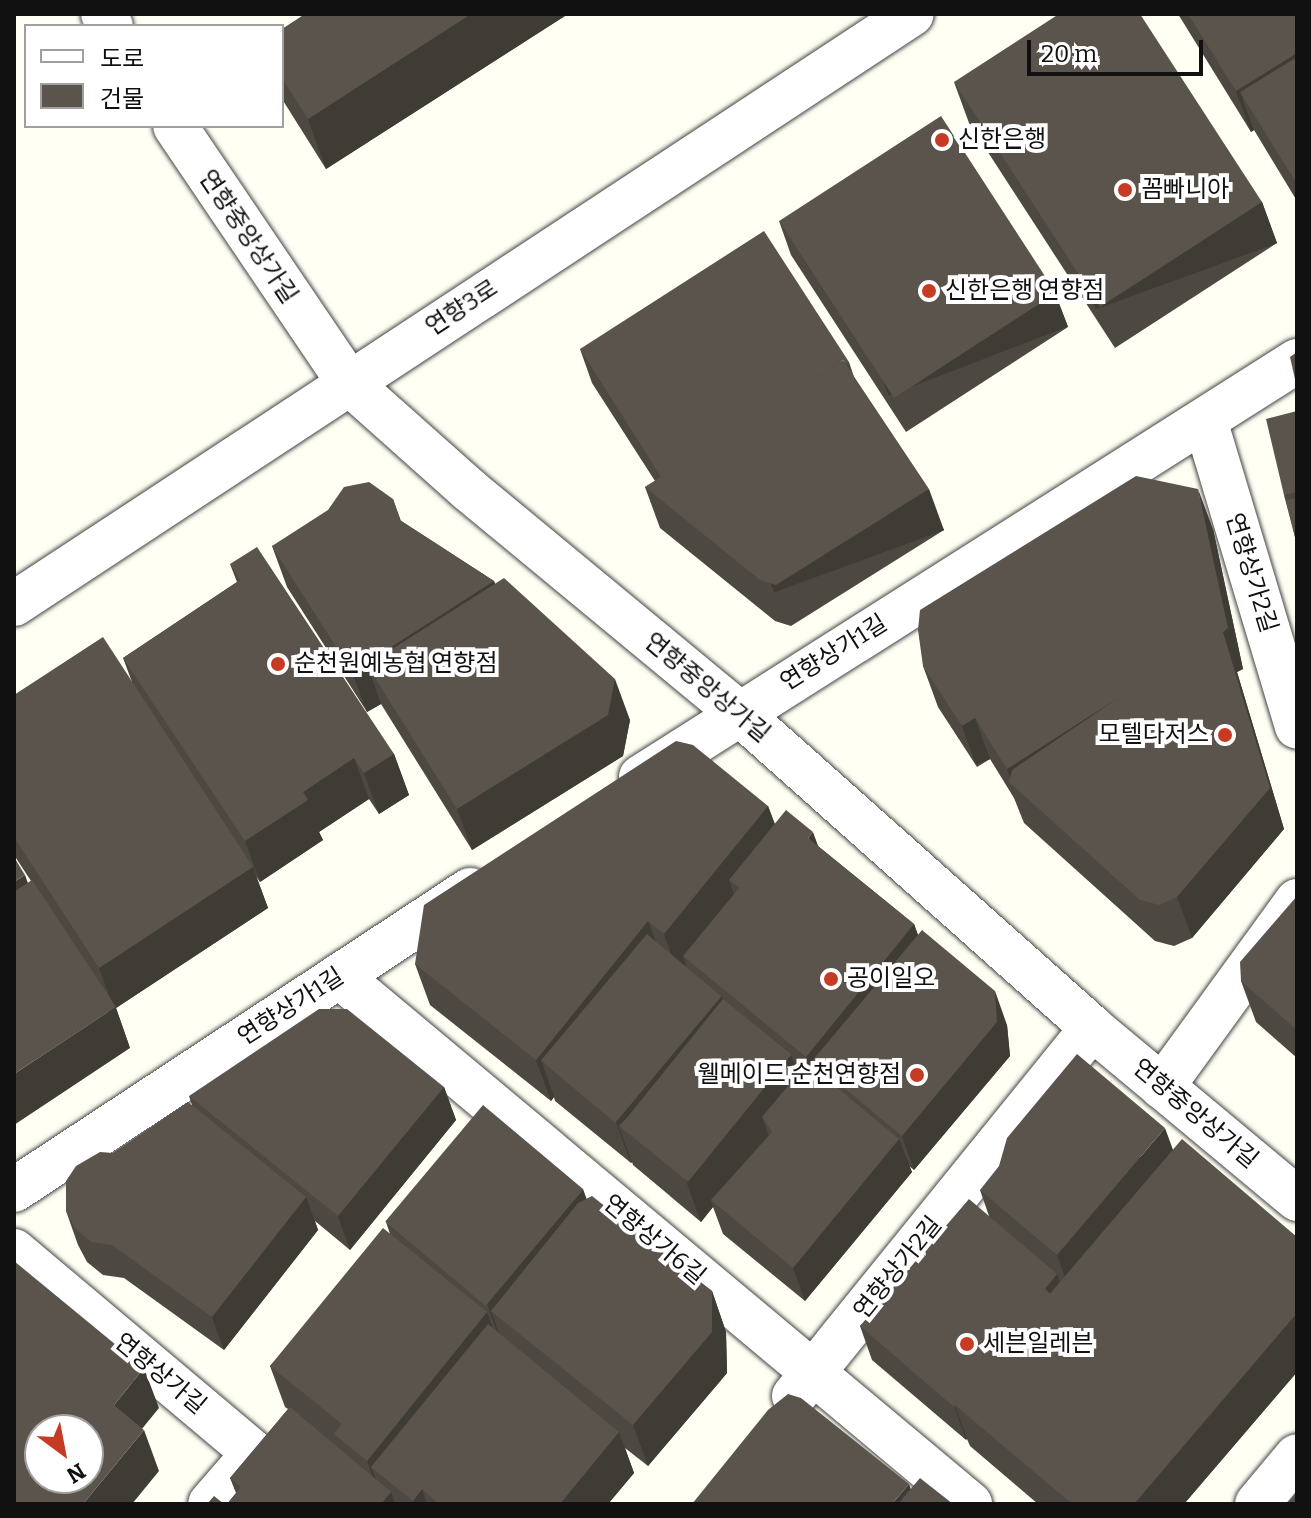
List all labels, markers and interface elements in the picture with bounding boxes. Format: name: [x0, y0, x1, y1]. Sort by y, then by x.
legend: [24, 24, 284, 128]
scale bar: [1031, 24, 1207, 74]
text: 20 m: [1041, 40, 1097, 68]
text: 도로: [100, 45, 144, 73]
text: 건물: [100, 85, 144, 113]
place label: 신한은행: [958, 126, 1046, 154]
marker: 신한은행: [933, 131, 951, 149]
street label: 연향중앙상가길: [193, 165, 303, 309]
place label: 꼼빠니아: [1141, 176, 1229, 204]
marker: 꼼빠니아: [1116, 181, 1134, 199]
street label: 연향3로: [421, 274, 503, 342]
place label: 신한은행 연향점: [945, 277, 1104, 305]
marker: 신한은행 연향점: [920, 282, 938, 300]
street label: 연향상가2길: [1219, 510, 1283, 636]
street label: 연향상가1길: [775, 609, 893, 697]
street label: 연향중앙상가길: [639, 627, 775, 749]
place label: 순천원예농협 연향점: [294, 650, 498, 678]
marker: 순천원예농협 연향점: [269, 655, 287, 673]
place label: 모텔다저스: [1099, 721, 1209, 749]
marker: 모텔다저스: [1216, 726, 1234, 744]
street label: 연향상가1길: [233, 962, 349, 1052]
place label: 공이일오: [847, 965, 935, 993]
marker: 공이일오: [822, 970, 840, 988]
street label: 연향중앙상가길: [1127, 1053, 1263, 1175]
place label: 웰메이드 순천연향점: [697, 1061, 901, 1089]
marker: 웰메이드 순천연향점: [908, 1066, 926, 1084]
street label: 연향상가6길: [597, 1189, 711, 1291]
street label: 연향상가2길: [848, 1211, 948, 1325]
street label: 연향상가길: [108, 1327, 212, 1421]
place label: 세븐일레븐: [983, 1330, 1093, 1358]
marker: 세븐일레븐: [958, 1335, 976, 1353]
north arrow: [24, 1414, 104, 1494]
text: N: [62, 1457, 90, 1489]

